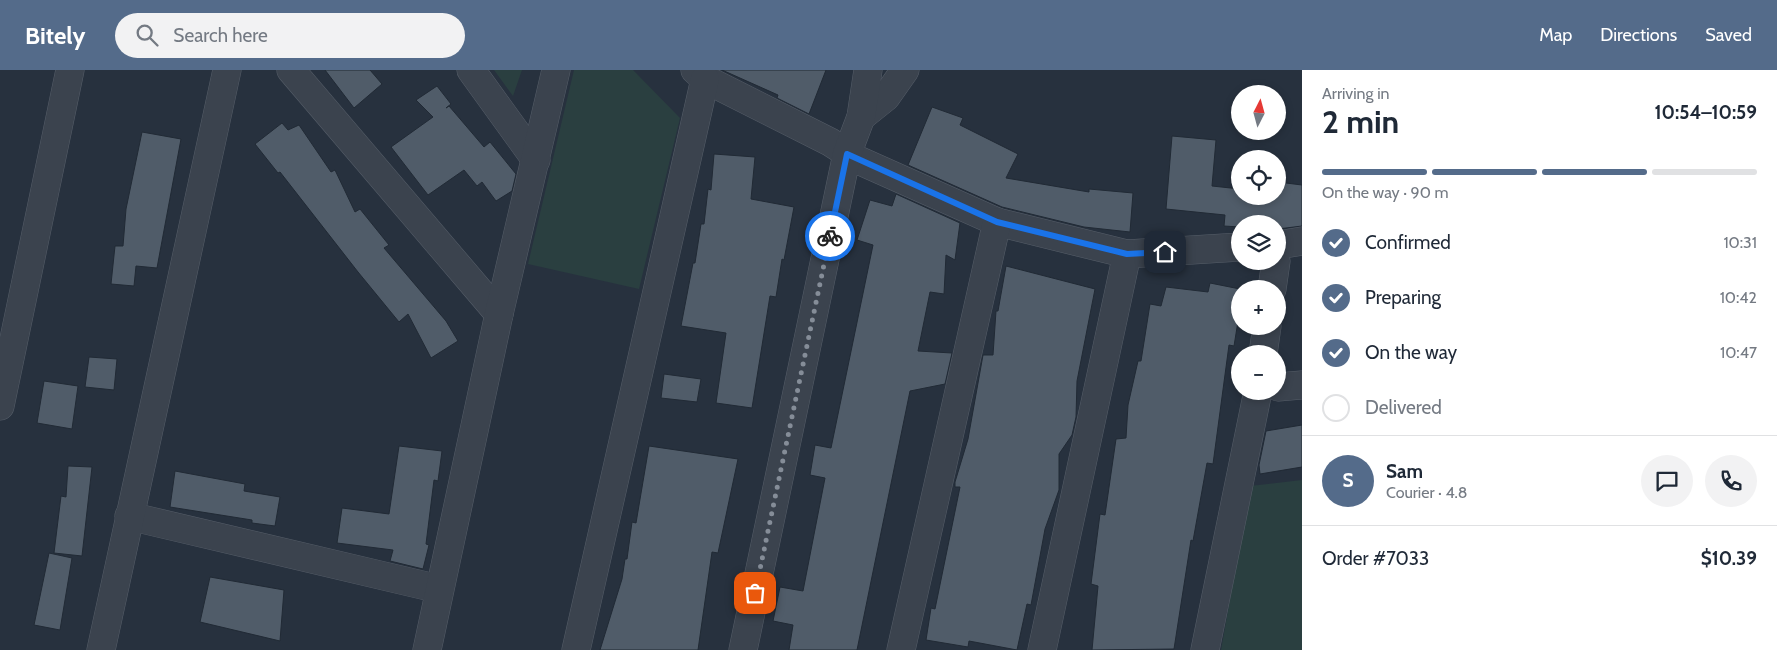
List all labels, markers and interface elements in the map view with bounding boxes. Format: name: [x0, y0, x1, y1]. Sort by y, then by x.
search box: [115, 13, 465, 58]
text: Bitely: [25, 21, 85, 50]
icon: search: [133, 21, 161, 49]
text: Search here: [173, 24, 268, 47]
text: Map: [1539, 24, 1572, 46]
text: Directions: [1600, 24, 1677, 46]
text: Saved: [1705, 24, 1752, 46]
text: Arriving in: [1322, 84, 1389, 103]
north arrow: [1231, 85, 1286, 140]
map controls: [1231, 85, 1286, 400]
text: 10:54–10:59: [1655, 101, 1757, 124]
text: 2 min: [1322, 102, 1399, 141]
button: locate: [1231, 150, 1286, 205]
text: On the way · 90 m: [1322, 183, 1448, 202]
courier: [805, 211, 855, 261]
button: layers: [1231, 215, 1286, 270]
icon: bike: [816, 222, 844, 250]
icon: check: [1322, 229, 1350, 257]
pin: [1144, 231, 1186, 273]
text: Confirmed: [1365, 231, 1451, 254]
text: 10:31: [1723, 233, 1757, 252]
icon: home: [1151, 238, 1179, 266]
button: +: [1231, 280, 1286, 335]
icon: check: [1322, 284, 1350, 312]
text: Preparing: [1365, 286, 1441, 309]
text: 10:42: [1720, 288, 1757, 307]
icon: check: [1322, 339, 1350, 367]
text: On the way: [1365, 341, 1457, 364]
text: 10:47: [1720, 343, 1757, 362]
button: −: [1231, 345, 1286, 400]
text: Delivered: [1365, 396, 1442, 419]
button: chat: [1641, 455, 1693, 507]
button: phone: [1705, 455, 1757, 507]
text: Sam: [1386, 460, 1423, 483]
text: S: [1342, 469, 1354, 492]
text: Courier · 4.8: [1386, 483, 1468, 502]
text: Order #7033: [1322, 547, 1429, 570]
text: $10.39: [1701, 547, 1757, 570]
pin: [734, 572, 776, 614]
icon: bag: [741, 579, 769, 607]

